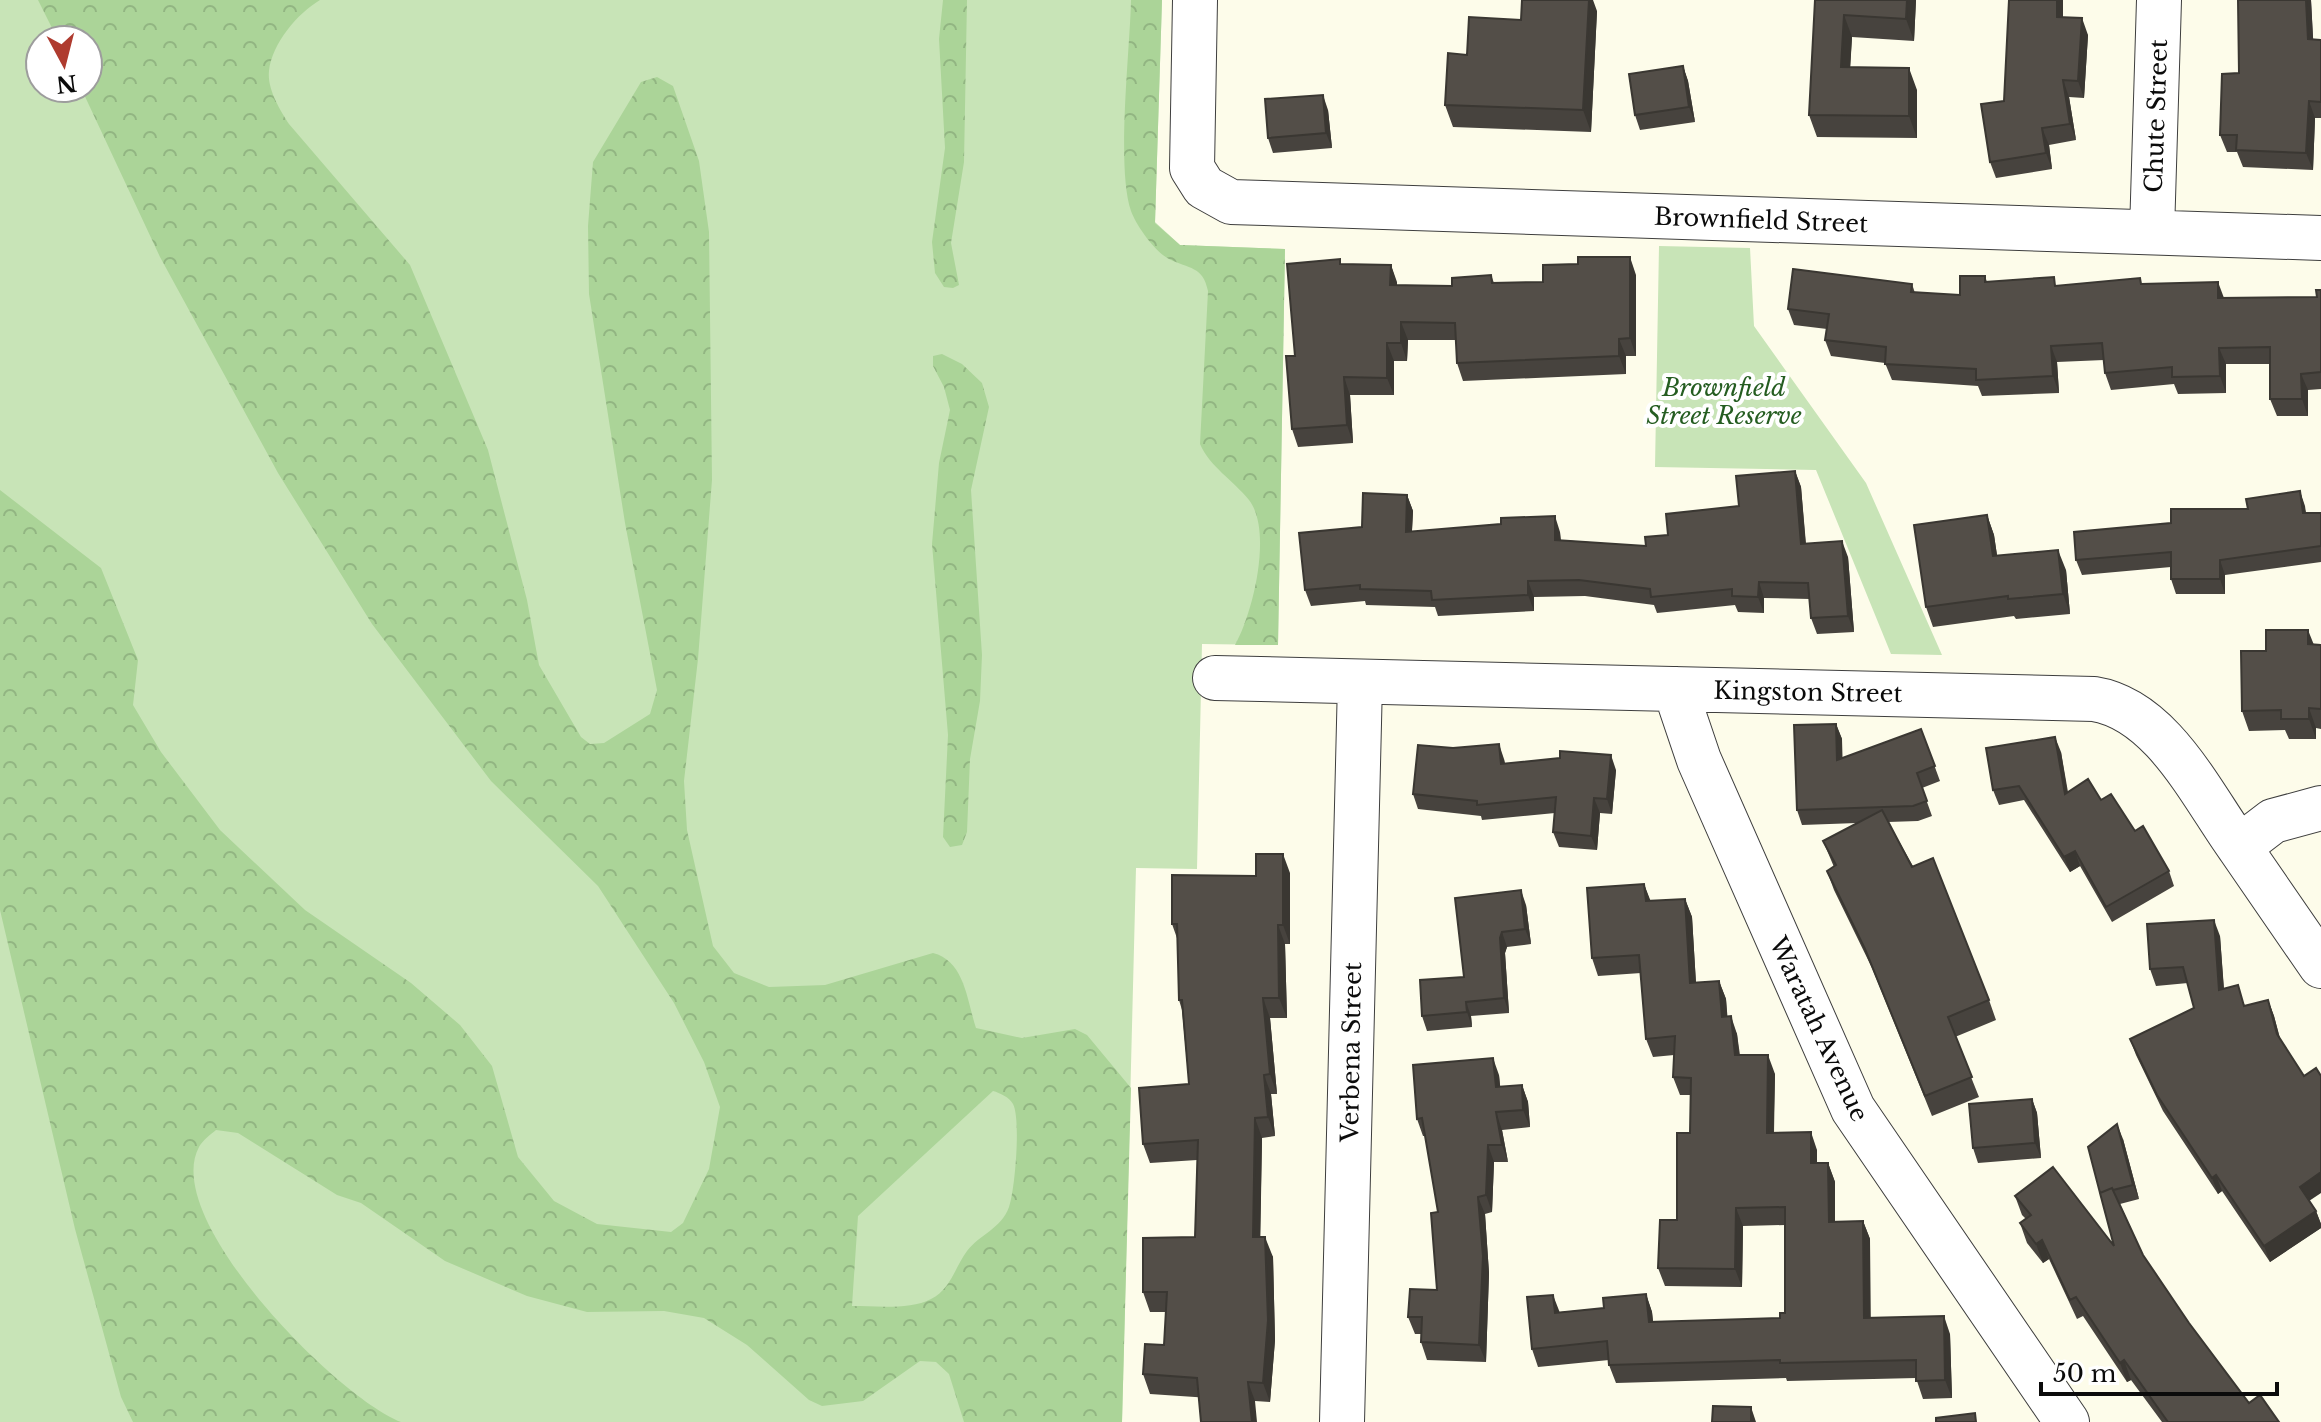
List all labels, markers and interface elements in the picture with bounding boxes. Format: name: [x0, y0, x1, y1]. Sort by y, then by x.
north arrow: [24, 24, 104, 104]
street label: Chute Street: [2139, 39, 2173, 193]
text: N: [54, 69, 78, 98]
street label: Brownfield Street: [1653, 202, 1869, 238]
park label: Brownfield Street Reserve: [1646, 373, 1802, 430]
street label: Kingston Street: [1713, 676, 1903, 708]
street label: Waratah Avenue: [1763, 931, 1874, 1126]
street label: Verbena Street: [1335, 962, 1367, 1143]
scale bar: [2041, 1346, 2277, 1396]
text: 50 m: [2053, 1359, 2117, 1388]

